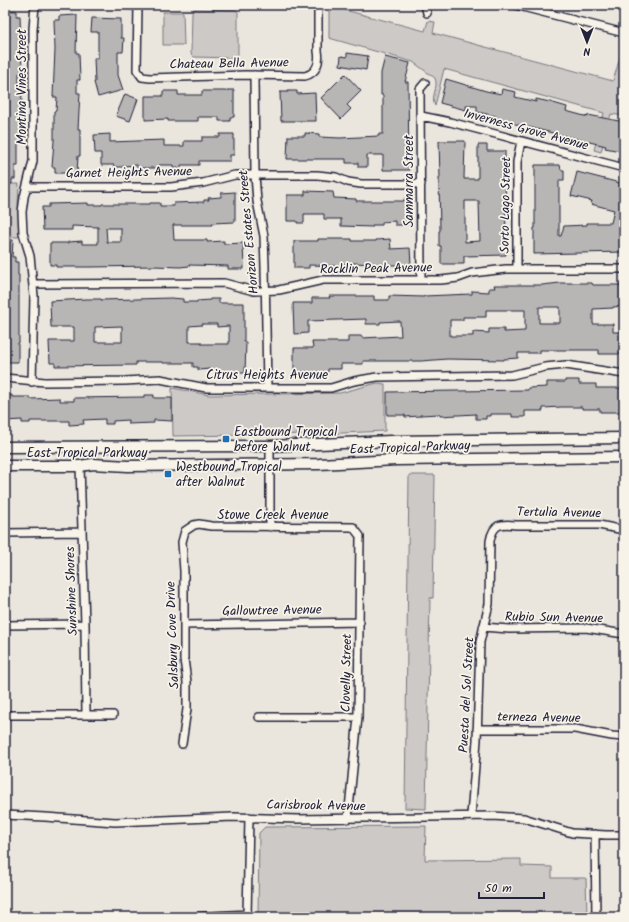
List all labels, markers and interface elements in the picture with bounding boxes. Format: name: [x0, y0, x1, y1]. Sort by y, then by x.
north arrow: [567, 22, 607, 62]
street label: Montina Vines Street: [12, 28, 33, 145]
text: N: [583, 42, 590, 60]
street label: Chateau Bella Avenue: [169, 52, 289, 76]
street label: Inverness Grove Avenue: [461, 103, 591, 157]
street label: Sammarra Street: [399, 134, 420, 227]
street label: Sorto Lago Street: [495, 156, 517, 254]
street label: Garnet Heights Avenue: [66, 161, 192, 185]
street label: Horizon Estates Street: [233, 168, 265, 295]
street label: Rocklin Peak Avenue: [320, 258, 433, 280]
street label: Citrus Heights Avenue: [206, 365, 328, 386]
place label: Eastbound Tropical before Walnut: [234, 422, 337, 458]
marker: Eastbound Tropical before Walnut: [221, 434, 231, 444]
street label: East Tropical Parkway: [349, 435, 472, 461]
street label: East Tropical Parkway: [27, 443, 148, 464]
place label: Westbound Tropical after Walnut: [176, 457, 282, 493]
marker: Westbound Tropical after Walnut: [163, 469, 173, 479]
street label: Tertulia Avenue: [517, 502, 601, 524]
street label: Stowe Creek Avenue: [217, 505, 329, 526]
street label: Sunshine Shores: [60, 546, 84, 636]
street label: Salsbury Cove Drive: [161, 581, 185, 689]
street label: Gallowtree Avenue: [222, 600, 322, 622]
street label: Rubio Sun Avenue: [505, 607, 604, 629]
street label: Clovelly Street: [336, 632, 358, 713]
street label: Puesta del Sol Street: [453, 636, 481, 753]
street label: terneza Avenue: [497, 707, 581, 729]
street label: Carisbrook Avenue: [266, 795, 366, 817]
scale bar: [479, 874, 544, 900]
text: 50 m: [485, 879, 512, 898]

